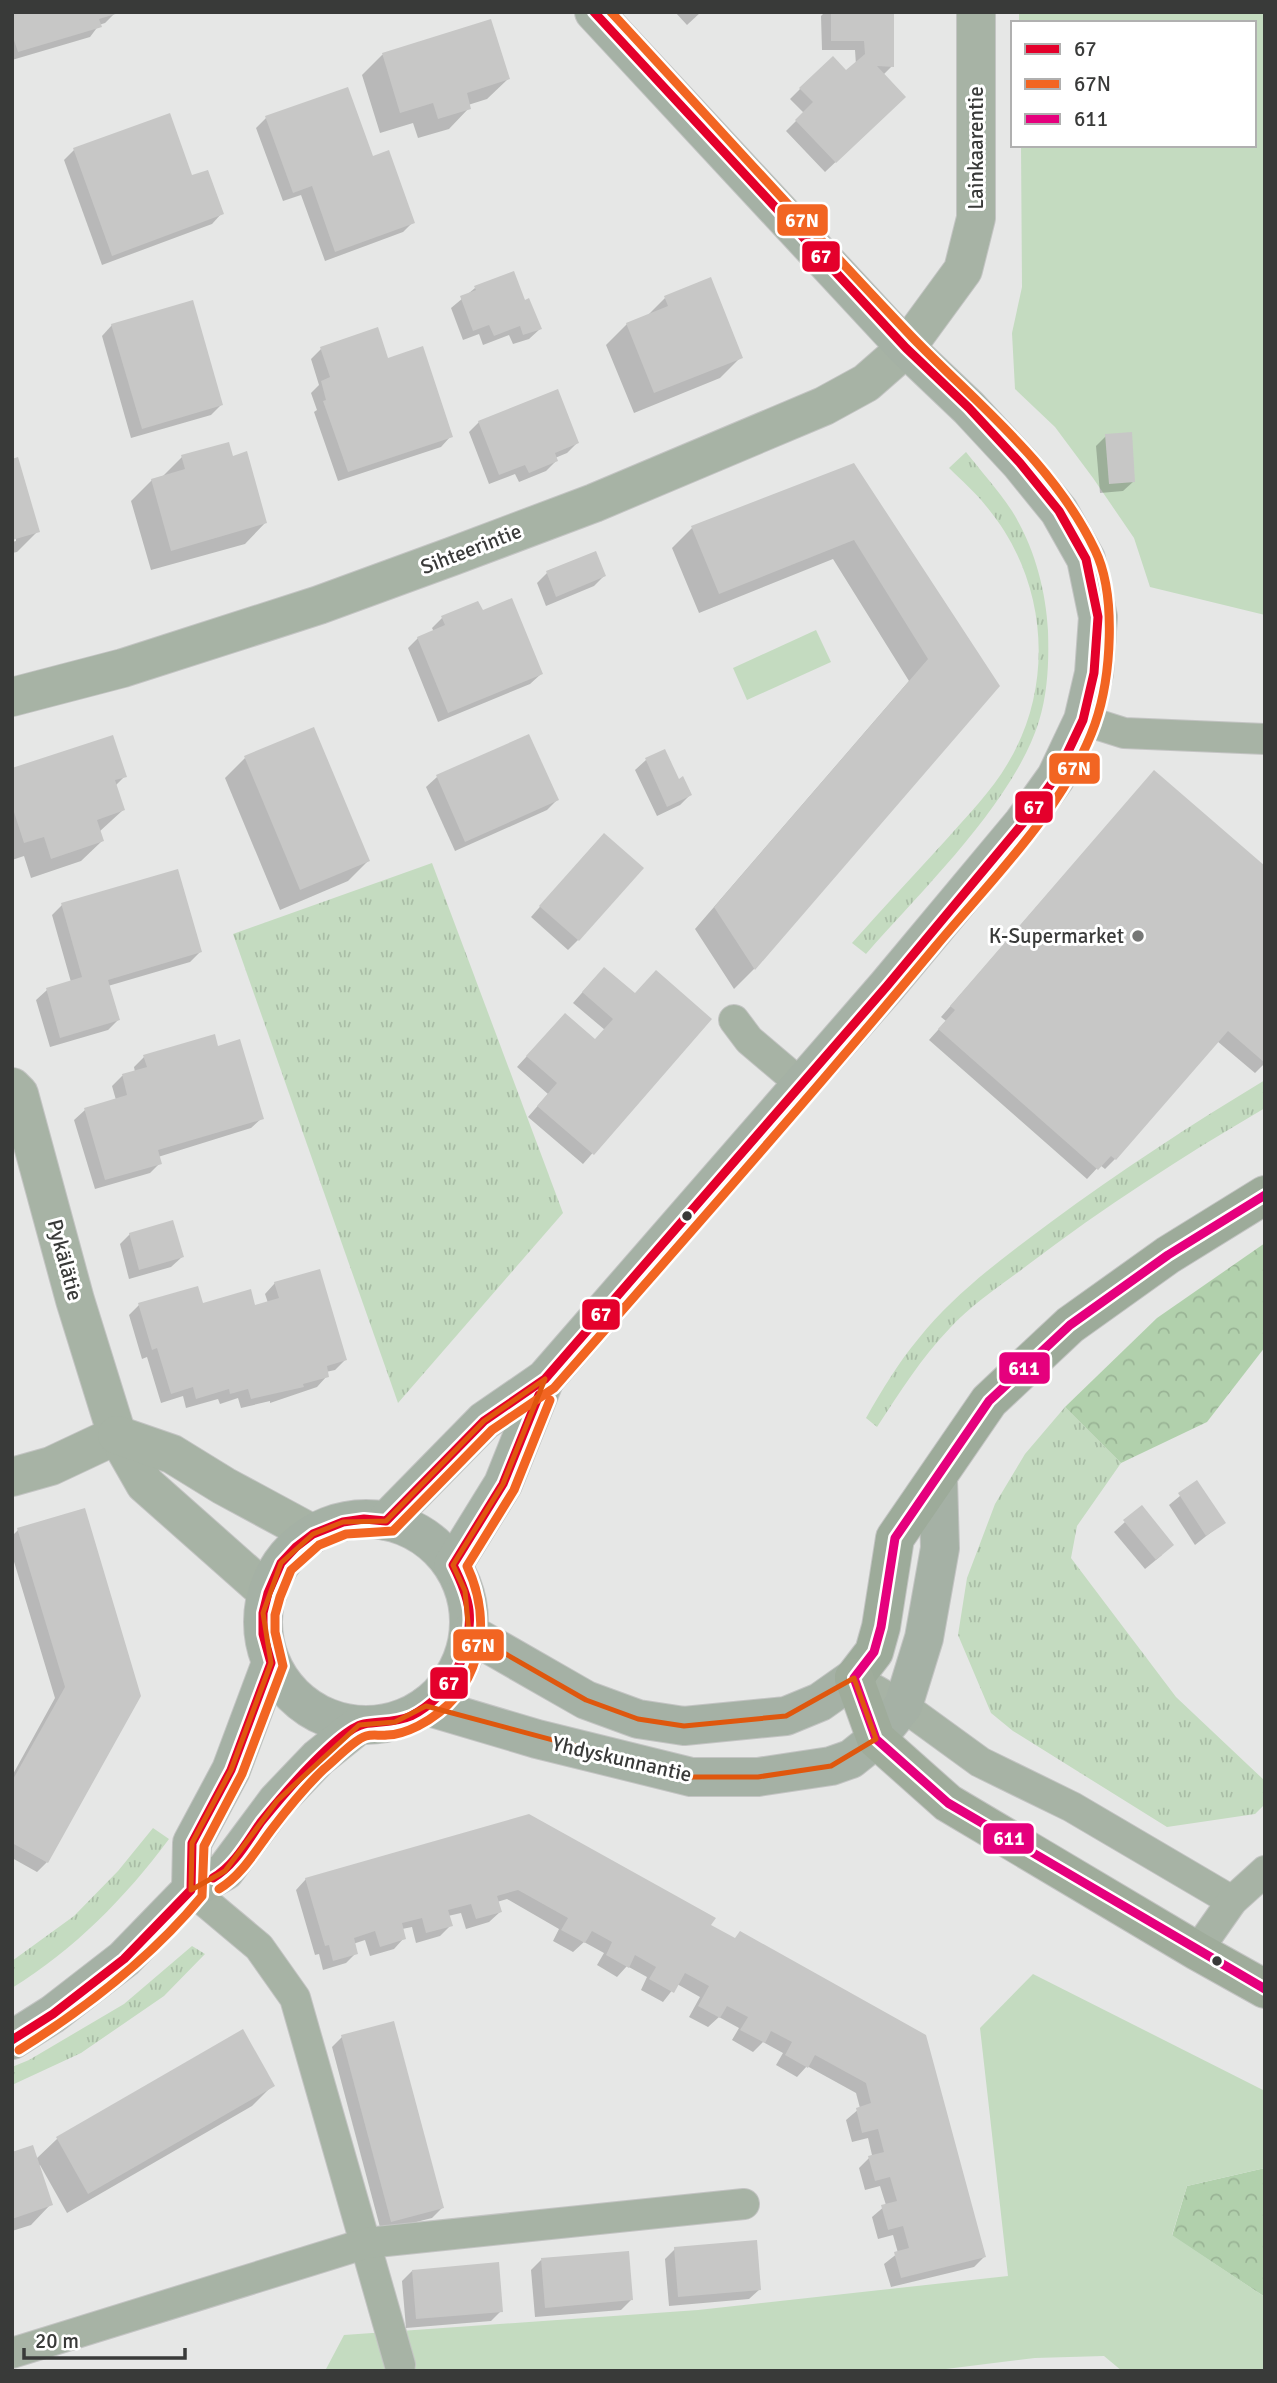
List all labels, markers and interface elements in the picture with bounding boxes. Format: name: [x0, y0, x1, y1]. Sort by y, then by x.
legend: [1011, 21, 1256, 147]
text: 67: [1074, 36, 1097, 62]
text: 67N: [1074, 71, 1111, 97]
street label: Lainkaarentie: [963, 86, 989, 210]
text: 611: [1074, 106, 1108, 132]
line badge: 67N: [776, 203, 829, 237]
text: 67N: [785, 209, 819, 233]
line badge: 67: [801, 240, 841, 273]
text: 67: [811, 245, 831, 269]
street label: Sihteerintie: [417, 518, 525, 580]
line badge: 67N: [1048, 752, 1101, 785]
text: 67N: [1057, 757, 1091, 781]
line badge: 67: [1014, 790, 1054, 824]
text: 67: [1024, 796, 1044, 820]
place label: K-Supermarket: [989, 923, 1124, 949]
marker: K-Supermarket: [1130, 928, 1146, 944]
unlabelled marker: [680, 1209, 694, 1223]
street label: Pykälätie: [42, 1216, 88, 1304]
line badge: 67: [581, 1298, 621, 1331]
text: 67: [591, 1303, 611, 1327]
line badge: 611: [998, 1351, 1051, 1385]
text: 611: [1009, 1357, 1039, 1381]
line badge: 67N: [452, 1628, 505, 1662]
text: 67N: [461, 1634, 495, 1658]
line badge: 67: [429, 1666, 469, 1700]
text: 67: [439, 1672, 459, 1696]
street label: Yhdyskunnantie: [550, 1730, 694, 1788]
line badge: 611: [982, 1822, 1035, 1855]
text: 611: [994, 1827, 1024, 1851]
unlabelled marker: [1210, 1954, 1224, 1968]
scale bar: [24, 2316, 186, 2360]
text: 20 m: [35, 2328, 79, 2354]

